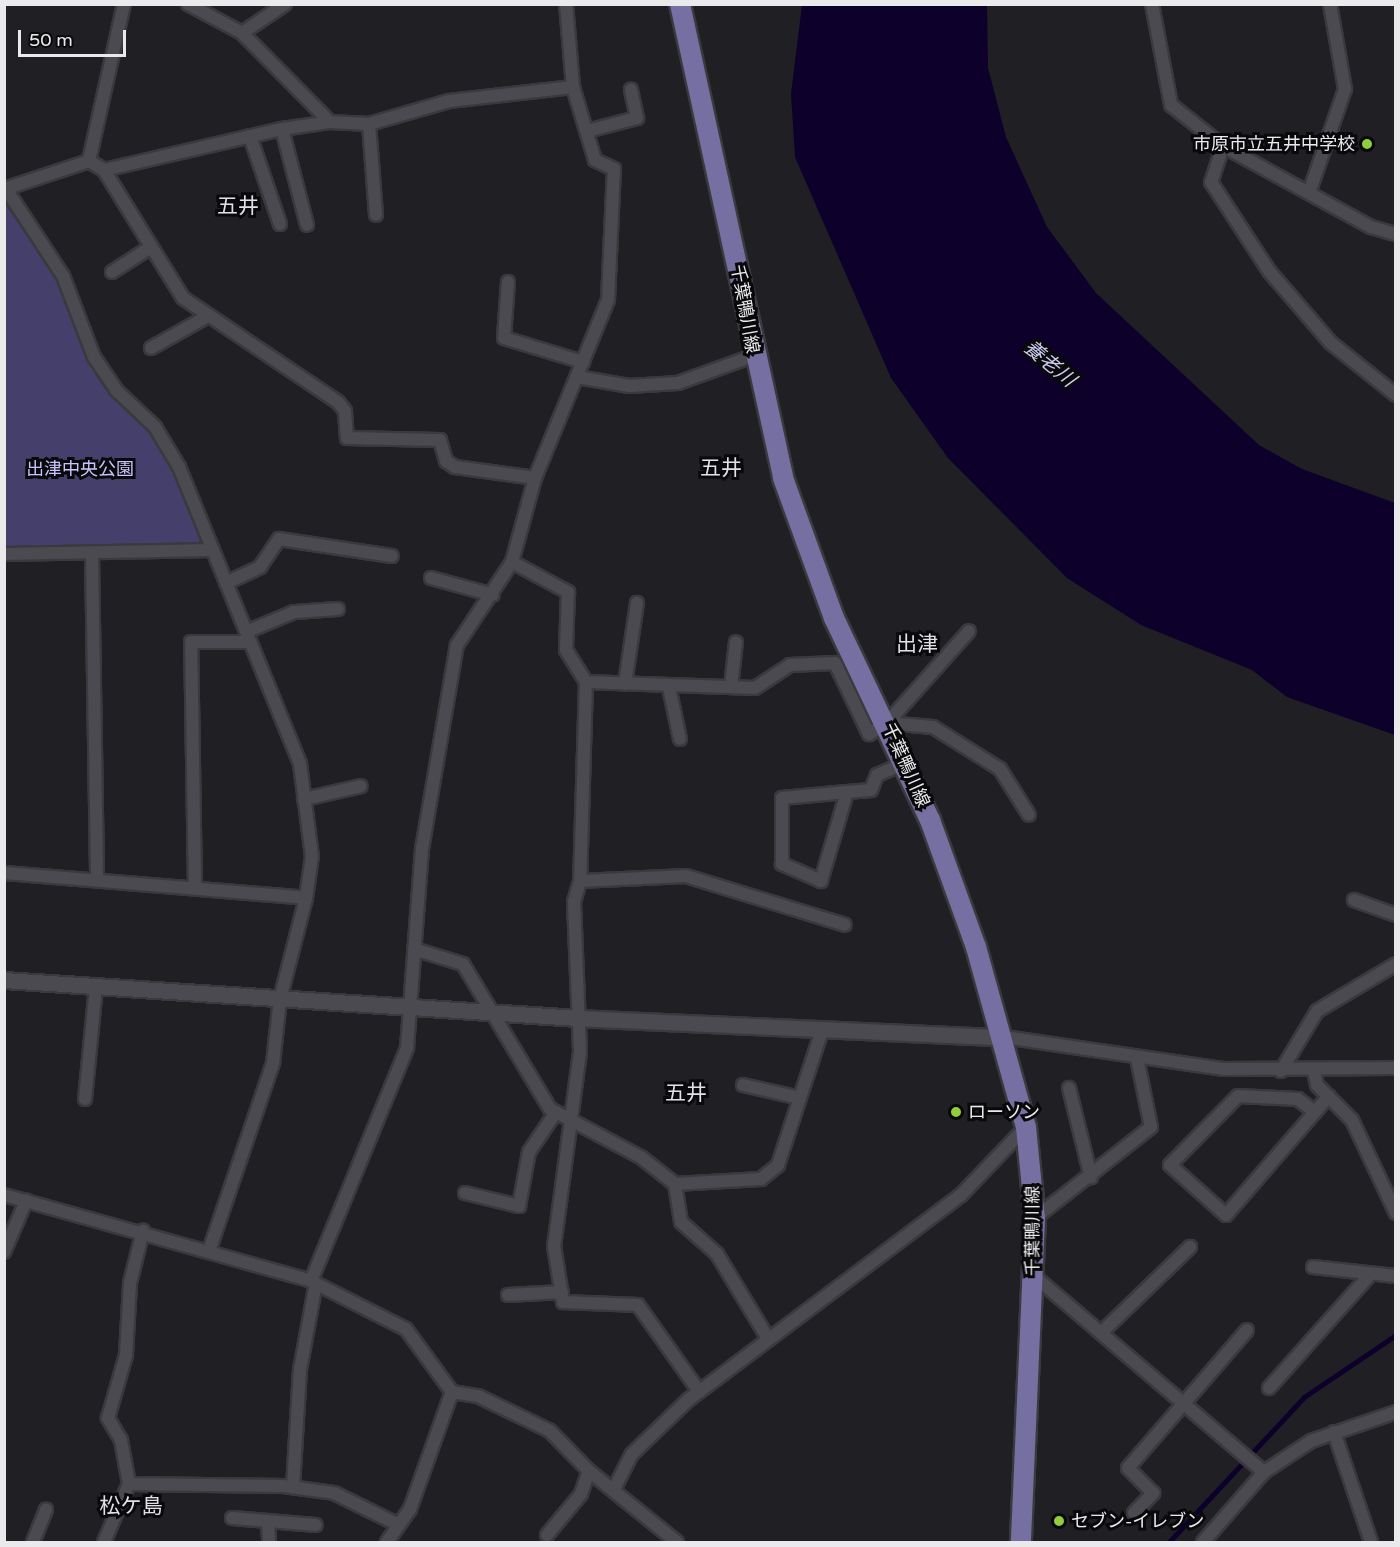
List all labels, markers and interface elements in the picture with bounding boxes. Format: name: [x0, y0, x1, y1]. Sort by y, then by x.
scale bar: [21, 18, 129, 56]
text: 50 m: [29, 29, 73, 51]
place label: 市原市立五井中学校: [1193, 133, 1355, 155]
marker: 市原市立五井中学校: [1360, 137, 1374, 151]
district label: 五井: [217, 194, 259, 220]
street label: 千葉鴨川線: [727, 263, 763, 355]
water label: 養老川: [1018, 336, 1080, 392]
district label: 五井: [700, 456, 742, 482]
park label: 出津中央公園: [26, 458, 134, 480]
district label: 出津: [896, 632, 938, 658]
street label: 千葉鴨川線: [878, 719, 934, 811]
district label: 五井: [665, 1081, 707, 1107]
place label: ローソン: [968, 1101, 1040, 1123]
marker: ローソン: [949, 1105, 963, 1119]
street label: 千葉鴨川線: [1022, 1186, 1044, 1276]
district label: 松ケ島: [100, 1494, 162, 1520]
place label: セブン-イレブン: [1071, 1510, 1204, 1532]
marker: セブン-イレブン: [1052, 1514, 1066, 1528]

